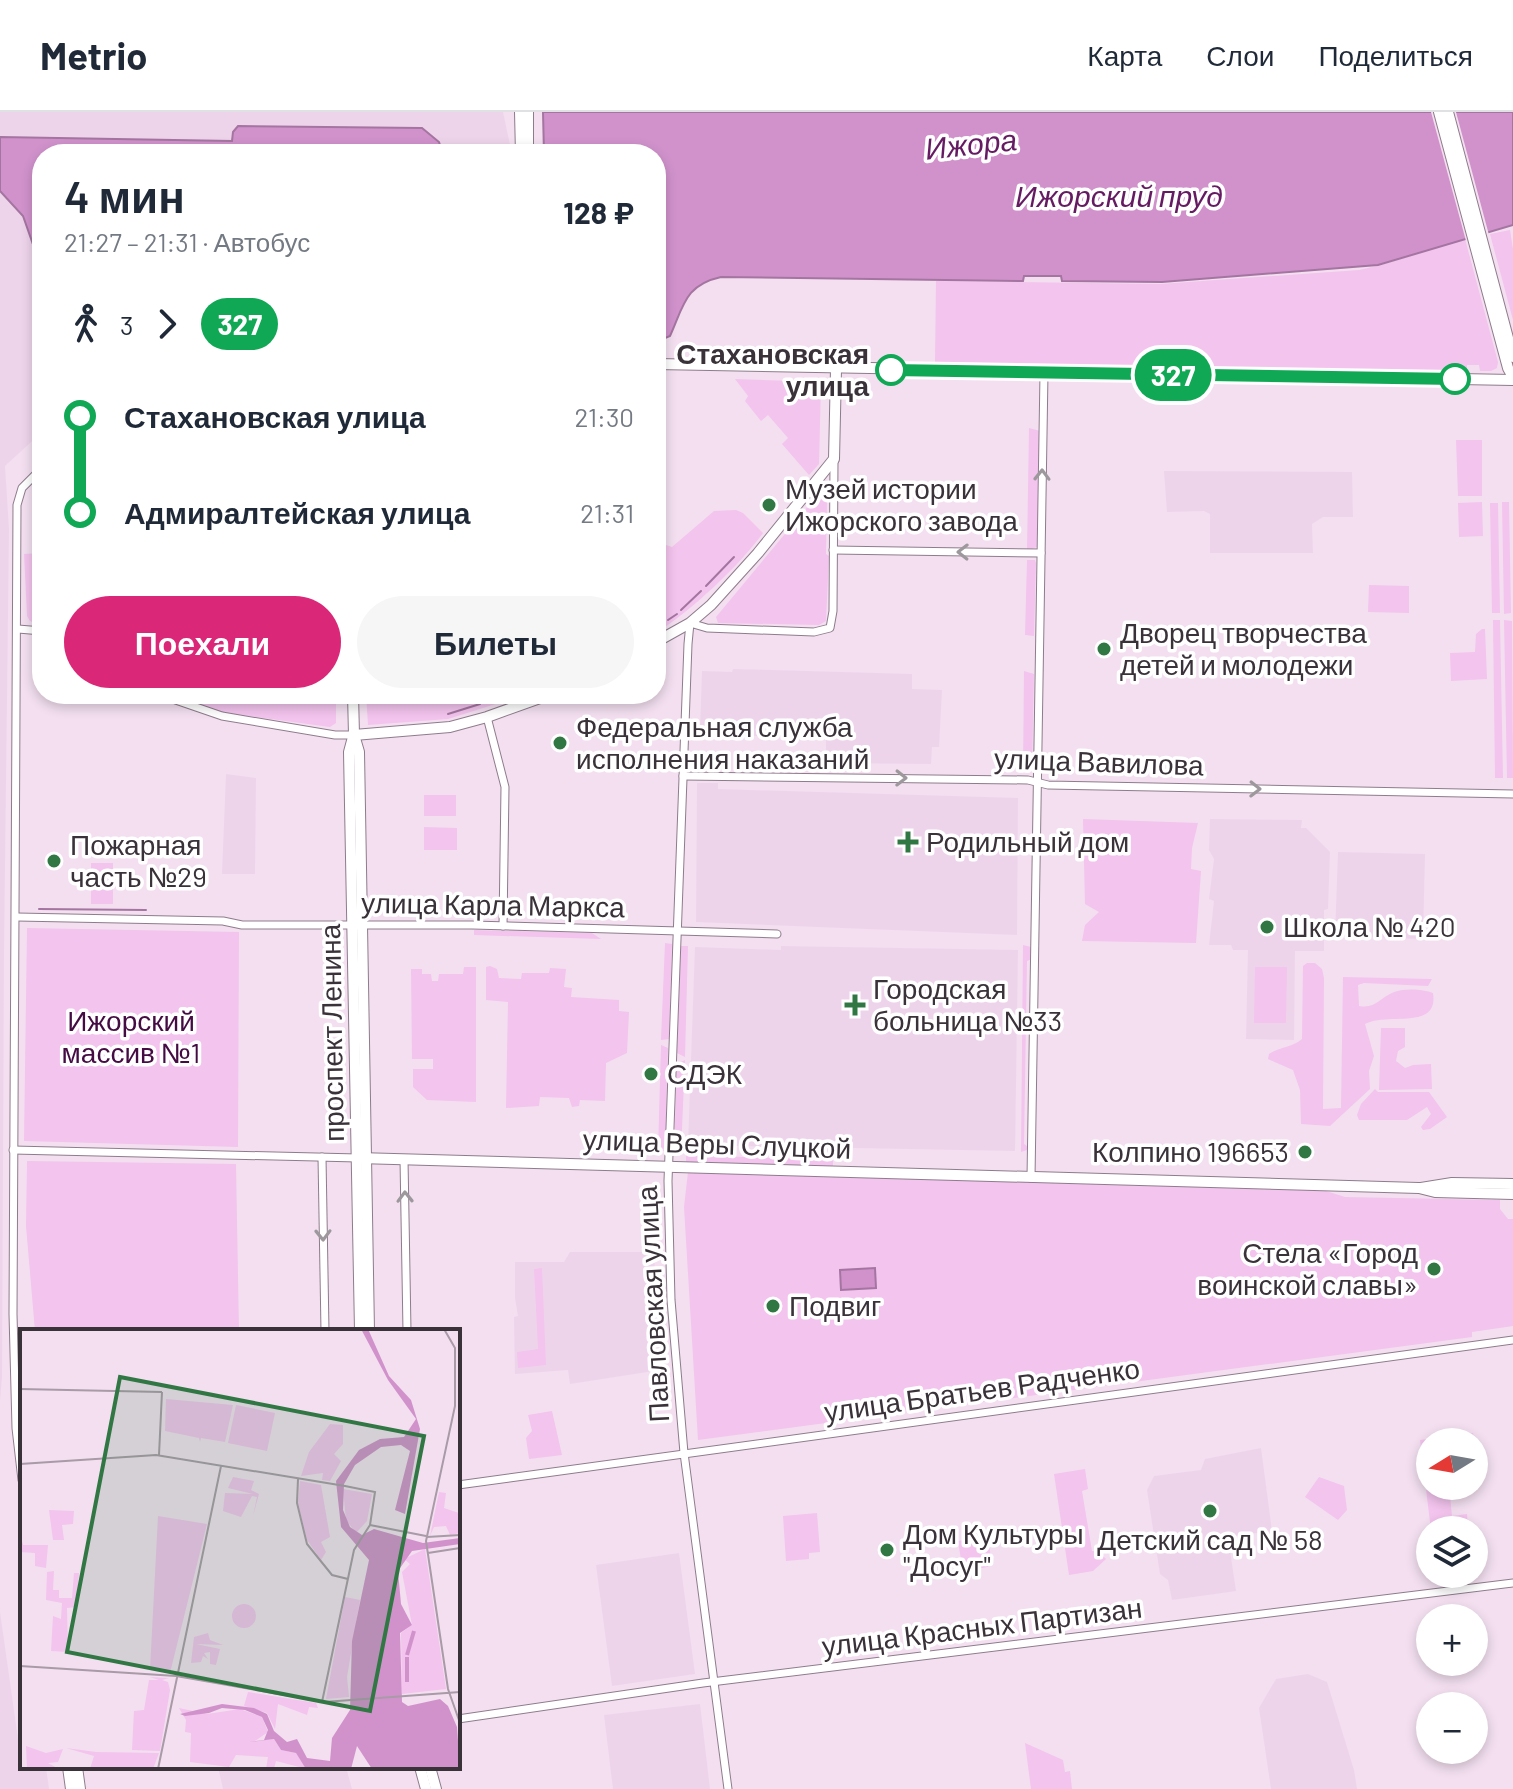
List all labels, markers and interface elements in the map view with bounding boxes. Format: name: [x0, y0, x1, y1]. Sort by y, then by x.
text: Metrio: [40, 32, 147, 78]
text: Карта: [1087, 38, 1162, 72]
text: Слои: [1206, 38, 1274, 72]
text: Поделиться: [1318, 38, 1473, 72]
water label: Ижора: [923, 120, 1018, 166]
text: 4 мин: [64, 169, 185, 222]
water label: Ижорский пруд: [1015, 177, 1223, 213]
text: 128 ₽: [563, 194, 634, 230]
text: 21:27 – 21:31 · Автобус: [64, 226, 310, 257]
icon: walk: [64, 302, 108, 346]
icon: forward: [145, 302, 189, 346]
text: 327: [217, 307, 262, 341]
text: 3: [120, 309, 133, 340]
place label: Стахановская улица: [676, 336, 869, 402]
line badge: 327: [1127, 349, 1219, 401]
marker: Стахановская улица: [876, 355, 906, 385]
text: 327: [1151, 358, 1195, 392]
unlabelled marker: [1440, 364, 1470, 394]
text: Стахановская улица: [124, 398, 426, 434]
text: 21:30: [574, 401, 634, 432]
one-way arrow: [1034, 468, 1051, 481]
place label: Музей истории Ижорского завода: [785, 471, 1018, 537]
text: Адмиралтейская улица: [124, 494, 470, 530]
marker: Музей истории Ижорского завода: [760, 496, 778, 514]
text: 21:31: [580, 497, 634, 528]
one-way arrow: [956, 543, 969, 561]
button: Поехали: [64, 596, 341, 688]
button: Билеты: [357, 596, 634, 688]
place label: Дворец творчества детей и молодежи: [1120, 615, 1367, 681]
marker: Дворец творчества детей и молодежи: [1095, 640, 1113, 658]
place label: Федеральная служба исполнения наказаний: [576, 709, 869, 775]
marker: Федеральная служба исполнения наказаний: [551, 734, 569, 752]
street label: улица Вавилова: [994, 740, 1205, 782]
one-way arrow: [895, 769, 908, 787]
one-way arrow: [1249, 780, 1262, 798]
place label: Родильный дом: [926, 824, 1129, 858]
place label: Пожарная часть №29: [70, 827, 207, 893]
marker: Родильный дом: [897, 831, 919, 853]
marker: Пожарная часть №29: [45, 852, 63, 870]
street label: улица Карла Маркса: [361, 885, 625, 923]
place label: Школа № 420: [1283, 909, 1456, 943]
marker: Школа № 420: [1258, 918, 1276, 936]
street label: проспект Ленина: [312, 923, 350, 1142]
place label: Городская больница №33: [873, 971, 1062, 1037]
marker: Городская больница №33: [844, 994, 866, 1016]
park label: Ижорский массив №1: [62, 1003, 200, 1069]
place label: СДЭК: [667, 1056, 743, 1090]
marker: СДЭК: [642, 1065, 660, 1083]
street label: улица Веры Слуцкой: [582, 1121, 852, 1165]
place label: Колпино 196653: [1092, 1134, 1289, 1168]
marker: Колпино 196653: [1296, 1143, 1314, 1161]
street label: Павловская улица: [629, 1184, 675, 1423]
one-way arrow: [396, 1190, 414, 1203]
one-way arrow: [314, 1229, 332, 1242]
place label: Стела «Город воинской славы»: [1197, 1235, 1418, 1301]
marker: Стела «Город воинской славы»: [1425, 1260, 1443, 1278]
place label: Подвиг: [789, 1288, 881, 1322]
marker: Подвиг: [764, 1297, 782, 1315]
inset map: [20, 1329, 460, 1769]
street label: улица Братьев Радченко: [822, 1350, 1142, 1428]
north arrow: [1416, 1428, 1488, 1500]
map controls: [1416, 1428, 1488, 1764]
marker: Детский сад № 58: [1201, 1502, 1219, 1520]
place label: Дом Культуры "Досуг": [903, 1516, 1084, 1582]
button: layers: [1416, 1516, 1488, 1588]
place label: Детский сад № 58: [1097, 1522, 1323, 1556]
marker: Дом Культуры "Досуг": [878, 1541, 896, 1559]
street label: улица Красных Партизан: [820, 1589, 1144, 1663]
button: +: [1416, 1604, 1488, 1676]
button: −: [1416, 1692, 1488, 1764]

